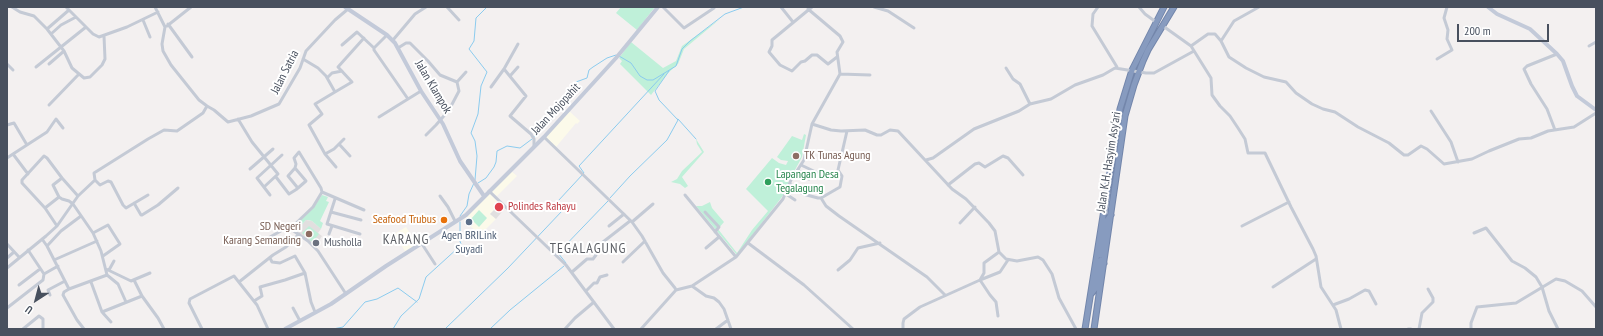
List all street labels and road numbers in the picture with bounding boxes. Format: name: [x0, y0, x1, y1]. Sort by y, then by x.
street label: Jalan Satria: [268, 48, 302, 96]
street label: Jalan Klampok: [412, 58, 454, 116]
street label: Jalan Mojopahit: [529, 80, 583, 138]
street label: Jalan K.H. Hasyim Asy'ari: [1094, 111, 1124, 213]

